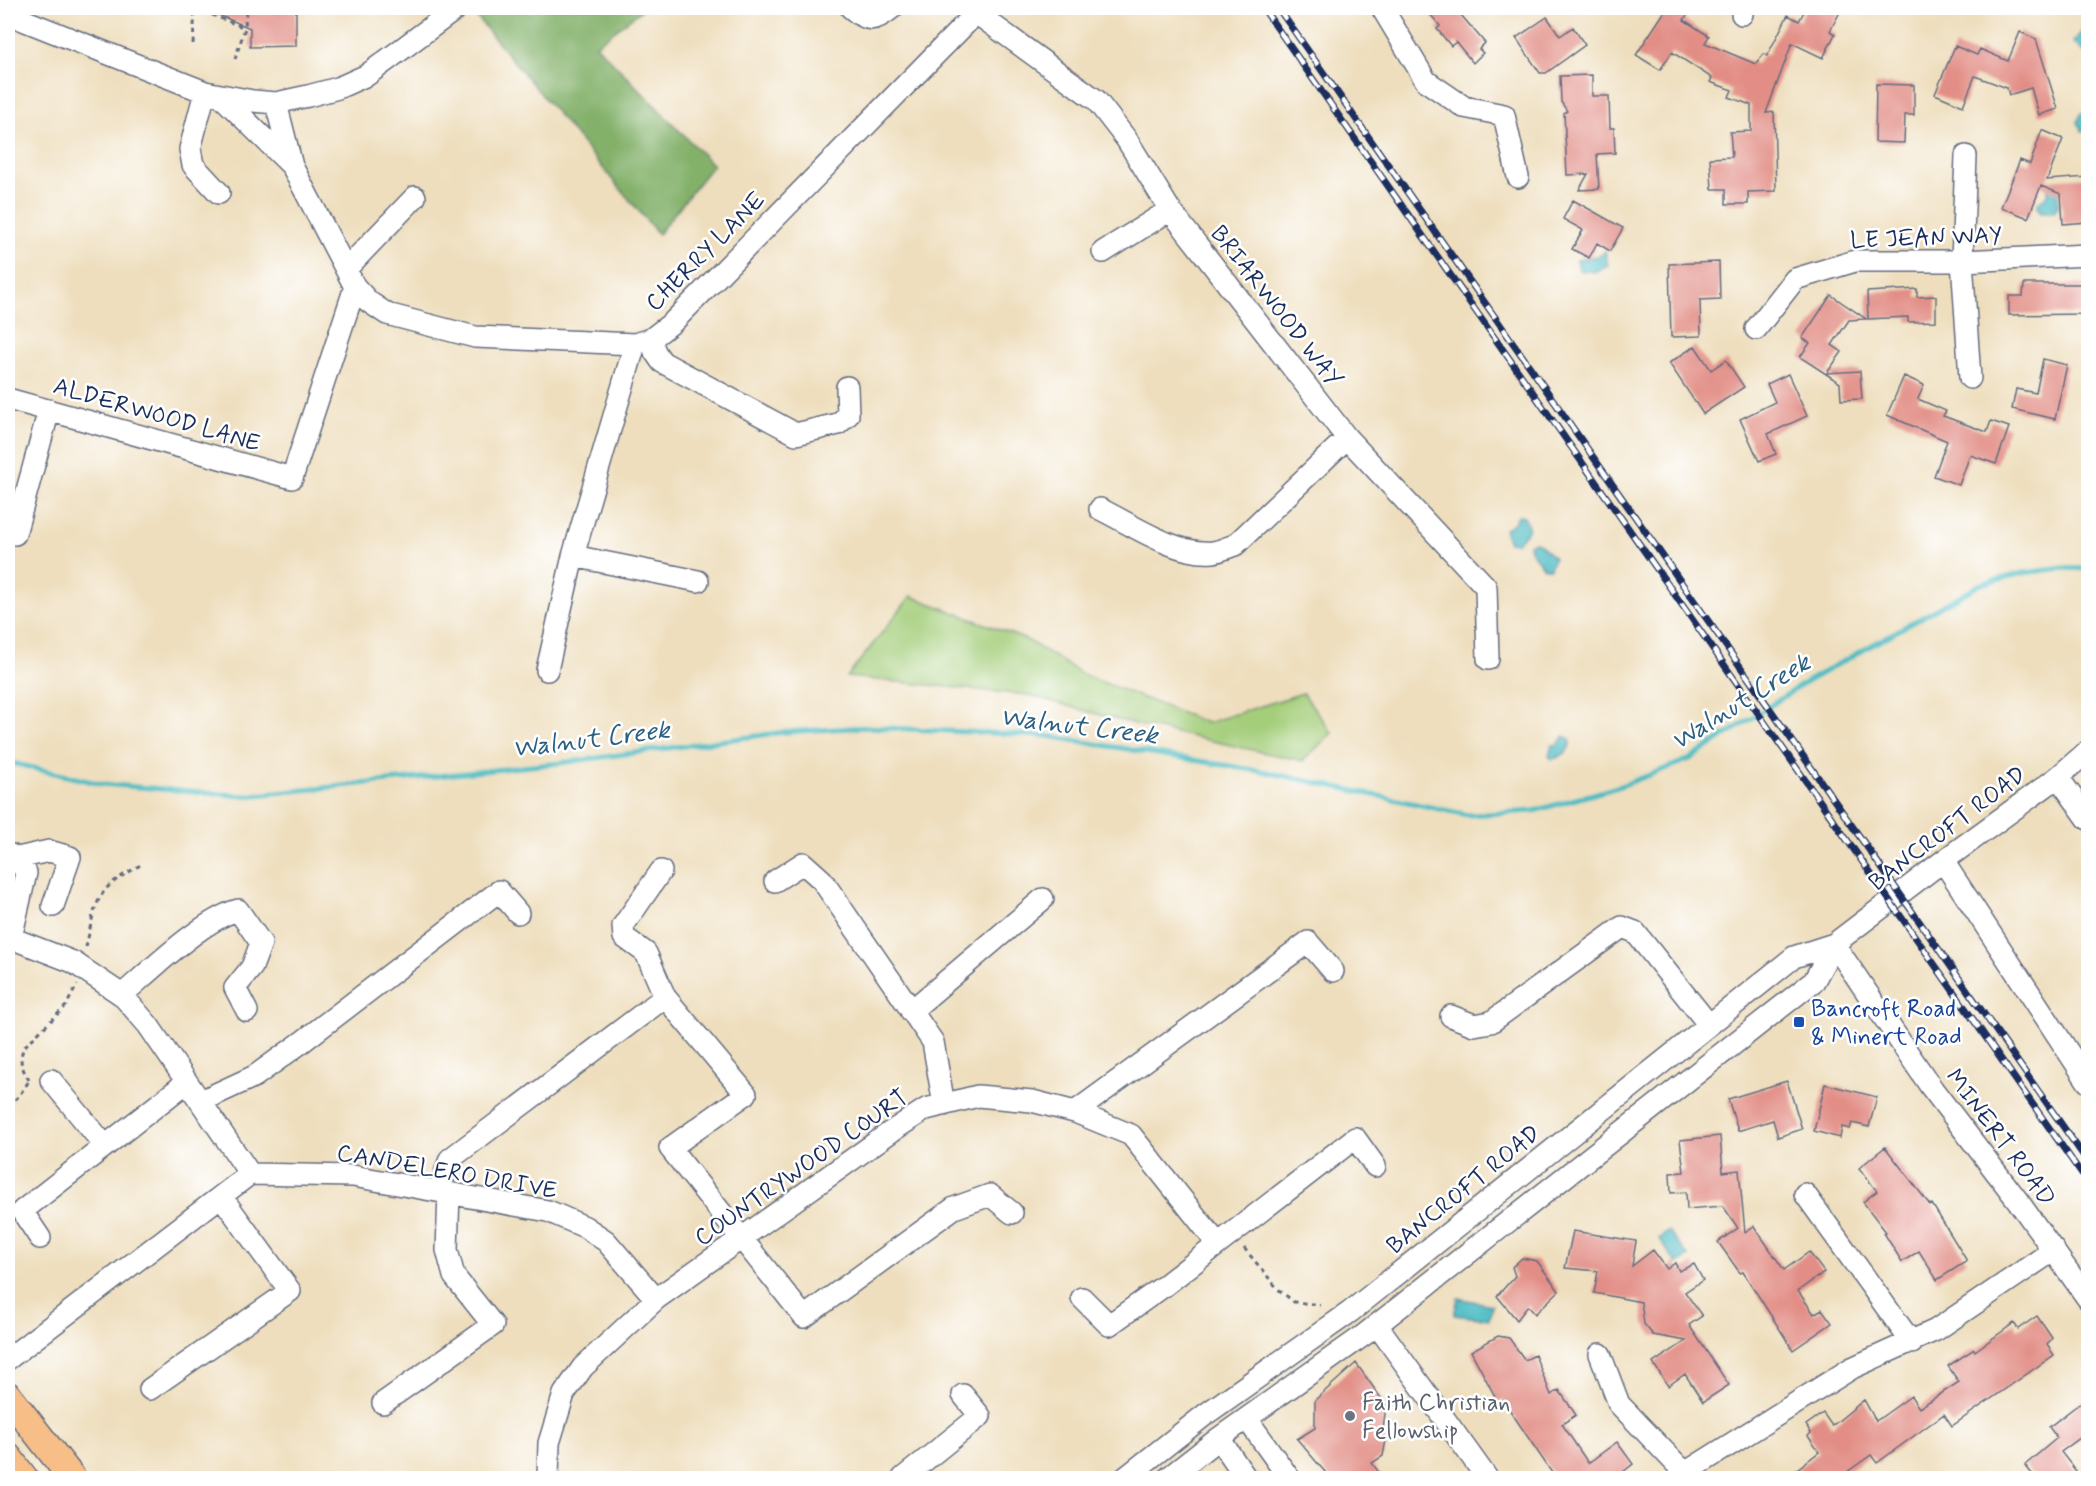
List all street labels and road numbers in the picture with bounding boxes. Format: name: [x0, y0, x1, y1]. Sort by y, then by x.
street label: CHERRY LANE: [639, 185, 773, 319]
street label: BRIARWOOD WAY: [1203, 219, 1349, 394]
street label: LE JEAN WAY: [1850, 220, 2002, 257]
street label: ALDERWOOD LANE: [50, 371, 264, 460]
street label: BANCROFT ROAD: [1863, 760, 2033, 899]
street label: MINERT ROAD: [1938, 1063, 2062, 1213]
street label: COUNTRYWOOD COURT: [689, 1083, 915, 1254]
street label: BANCROFT ROAD: [1381, 1119, 1547, 1262]
street label: CANDELERO DRIVE: [334, 1138, 559, 1207]

